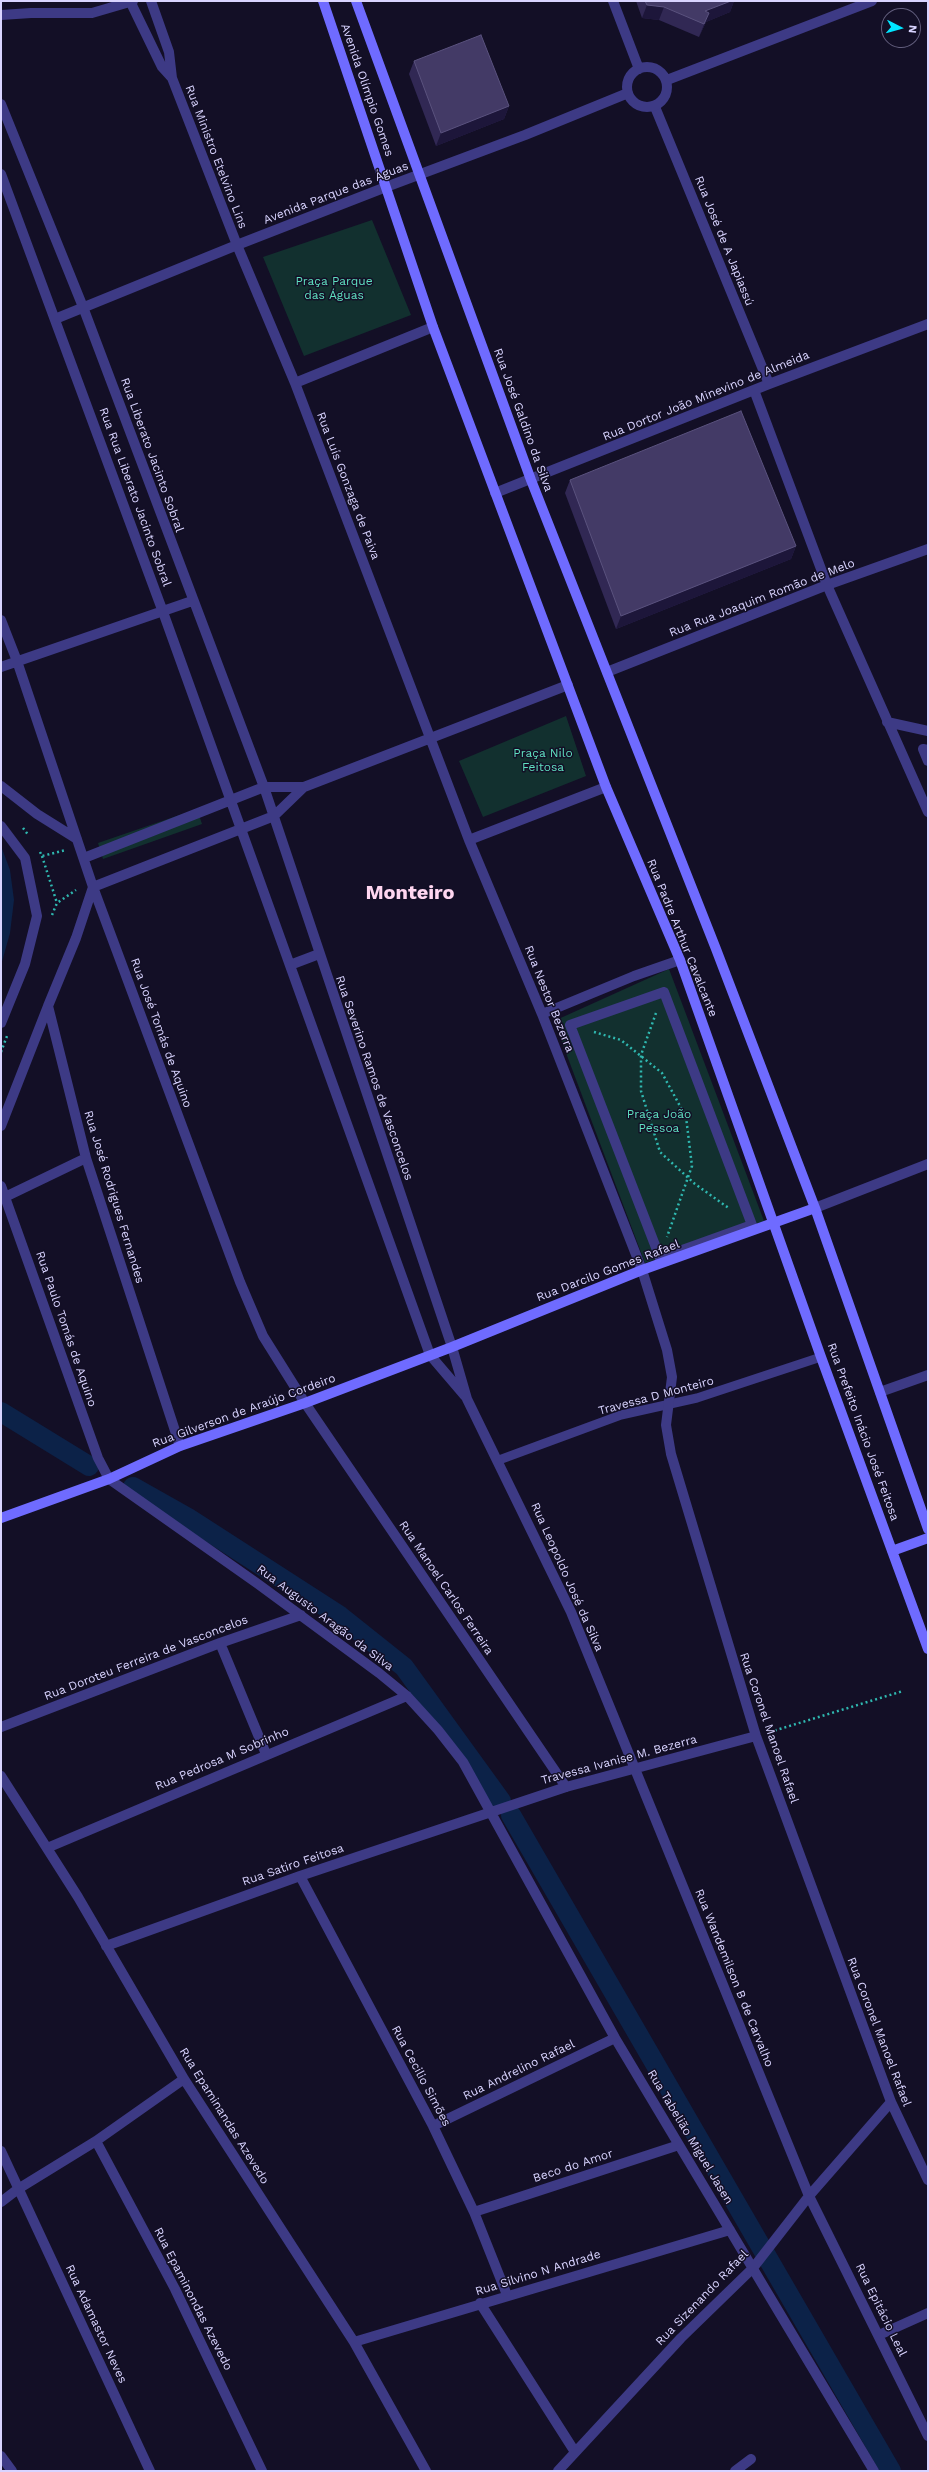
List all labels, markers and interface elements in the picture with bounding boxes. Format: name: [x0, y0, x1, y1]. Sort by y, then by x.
north arrow: [881, 8, 921, 48]
street label: Avenida Olímpio Gomes: [337, 22, 397, 158]
text: N: [906, 24, 919, 34]
street label: Rua Ministro Etelvino Lins: [182, 83, 250, 231]
street label: Avenida Parque das Águas: [262, 159, 410, 227]
street label: Rua José de A Japiassú: [691, 174, 757, 308]
park label: Praça Parque das Águas: [295, 274, 373, 302]
street label: Rua José Galdino da Silva: [490, 346, 556, 494]
street label: Rua Dortor João Minevino de Almeida: [601, 348, 811, 444]
street label: Rua Liberato Jacinto Sobral: [117, 376, 187, 534]
street label: Rua Rua Liberato Jacinto Sobral: [96, 406, 174, 588]
street label: Rua Luís Gonzaga de Paiva: [313, 410, 383, 562]
street label: Rua Rua Joaquim Romão de Melo: [667, 556, 857, 640]
park label: Praça Nilo Feitosa: [513, 746, 573, 774]
street label: Rua Padre Arthur Cavalcante: [644, 857, 720, 1019]
district label: Monteiro: [365, 881, 455, 905]
street label: Rua Nestor Bezerra: [521, 944, 577, 1054]
street label: Rua José Tomás de Aquino: [127, 956, 195, 1110]
street label: Rua Severino Ramos de Vasconcelos: [332, 974, 416, 1182]
park label: Praça João Pessoa: [627, 1107, 691, 1135]
street label: Rua José Rodrigues Fernandes: [81, 1109, 147, 1285]
street label: Rua Darcilo Gomes Rafael: [534, 1237, 682, 1305]
street label: Rua Paulo Tomás de Aquino: [33, 1249, 99, 1409]
street label: Rua Prefeito Inácio José Feitosa: [824, 1341, 902, 1523]
street label: Rua Gilverson de Araújo Cordeiro: [150, 1371, 338, 1451]
street label: Travessa D Monteiro: [597, 1374, 715, 1418]
street label: Rua Leopoldo José da Silva: [528, 1500, 606, 1654]
street label: Rua Manoel Carlos Ferreira: [396, 1518, 496, 1658]
street label: Rua Augusto Aragão da Silva: [254, 1562, 396, 1674]
street label: Rua Doroteu Ferreira de Vasconcelos: [42, 1612, 250, 1704]
street label: Rua Coronel Manoel Rafael: [736, 1651, 802, 1805]
street label: Rua Pedrosa M Sobrinho: [153, 1724, 291, 1794]
street label: Travessa Ivanise M. Bezerra: [539, 1732, 699, 1788]
street label: Rua Satiro Feitosa: [240, 1841, 346, 1889]
street label: Rua Wandemilson B de Carvalho: [692, 1887, 776, 2069]
street label: Rua Coronel Manoel Rafael: [844, 1956, 914, 2108]
street label: Rua Cecilio Simões: [388, 2023, 454, 2129]
street label: Rua Andrelino Rafael: [461, 2037, 577, 2103]
street label: Rua Epaminandas Azevedo: [176, 2045, 272, 2187]
street label: Rua Tabelião Miguel Jasen: [644, 2067, 736, 2207]
street label: Beco do Amor: [531, 2146, 615, 2186]
street label: Rua Epaminondas Azevedo: [151, 2225, 235, 2373]
street label: Rua Silvino N Andrade: [474, 2247, 602, 2299]
street label: Rua Sizenando Rafael: [653, 2247, 751, 2349]
street label: Rua Epitácio Leal: [852, 2261, 910, 2359]
street label: Rua Adamastor Neves: [62, 2263, 130, 2385]

